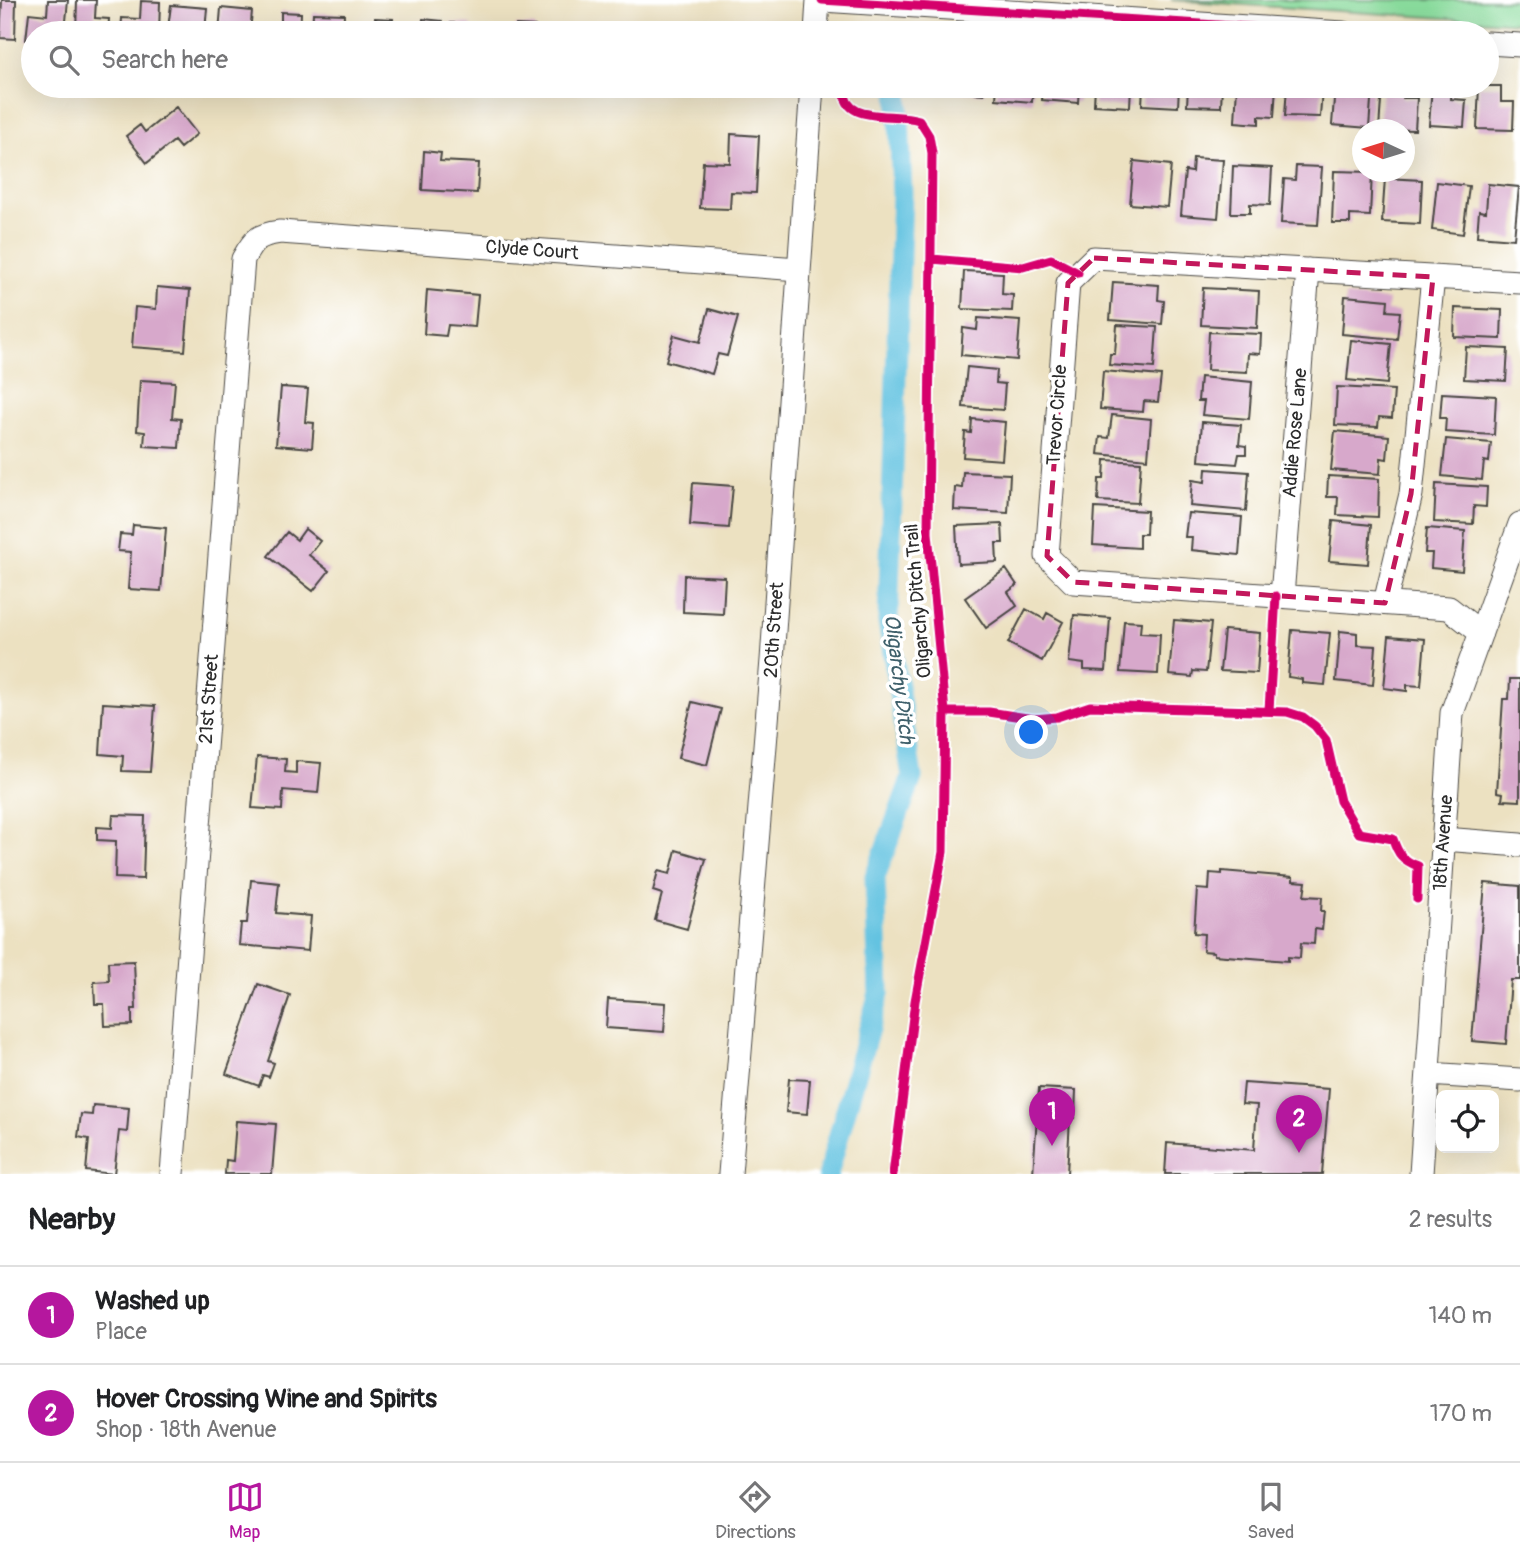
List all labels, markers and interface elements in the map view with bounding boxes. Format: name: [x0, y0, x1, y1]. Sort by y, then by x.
search box: [21, 21, 1499, 98]
icon: search: [45, 41, 83, 79]
text: Search here: [101, 44, 228, 76]
north arrow: [1352, 119, 1415, 182]
street label: Clyde Court: [485, 235, 580, 265]
street label: Trevor Circle: [1042, 363, 1073, 466]
street label: Addie Rose Lane: [1277, 367, 1313, 499]
street label: Oligarchy Ditch Trail: [900, 523, 936, 679]
street label: 20th Street: [759, 581, 789, 679]
water label: Oligarchy Ditch: [879, 613, 919, 745]
street label: 21st Street: [194, 653, 224, 745]
your location: [1014, 715, 1048, 749]
street label: 18th Avenue: [1428, 794, 1458, 892]
pin: 1: [1029, 1088, 1075, 1146]
map controls: [1436, 1090, 1499, 1153]
button: locate: [1436, 1090, 1499, 1153]
pin: 2: [1276, 1095, 1322, 1153]
text: Nearby: [28, 1201, 115, 1238]
text: 2 results: [1409, 1205, 1492, 1234]
text: Washed up: [95, 1285, 210, 1317]
text: 1: [47, 1301, 56, 1330]
text: 140 m: [1429, 1301, 1492, 1330]
text: Place: [95, 1317, 147, 1346]
text: Hover Crossing Wine and Spirits: [95, 1383, 437, 1415]
text: 2: [45, 1399, 57, 1428]
text: 170 m: [1430, 1399, 1492, 1428]
text: Shop · 18th Avenue: [95, 1415, 276, 1444]
tab: Map: [226, 1478, 264, 1544]
tab: Directions: [715, 1478, 796, 1544]
tab: Saved: [1247, 1478, 1294, 1544]

